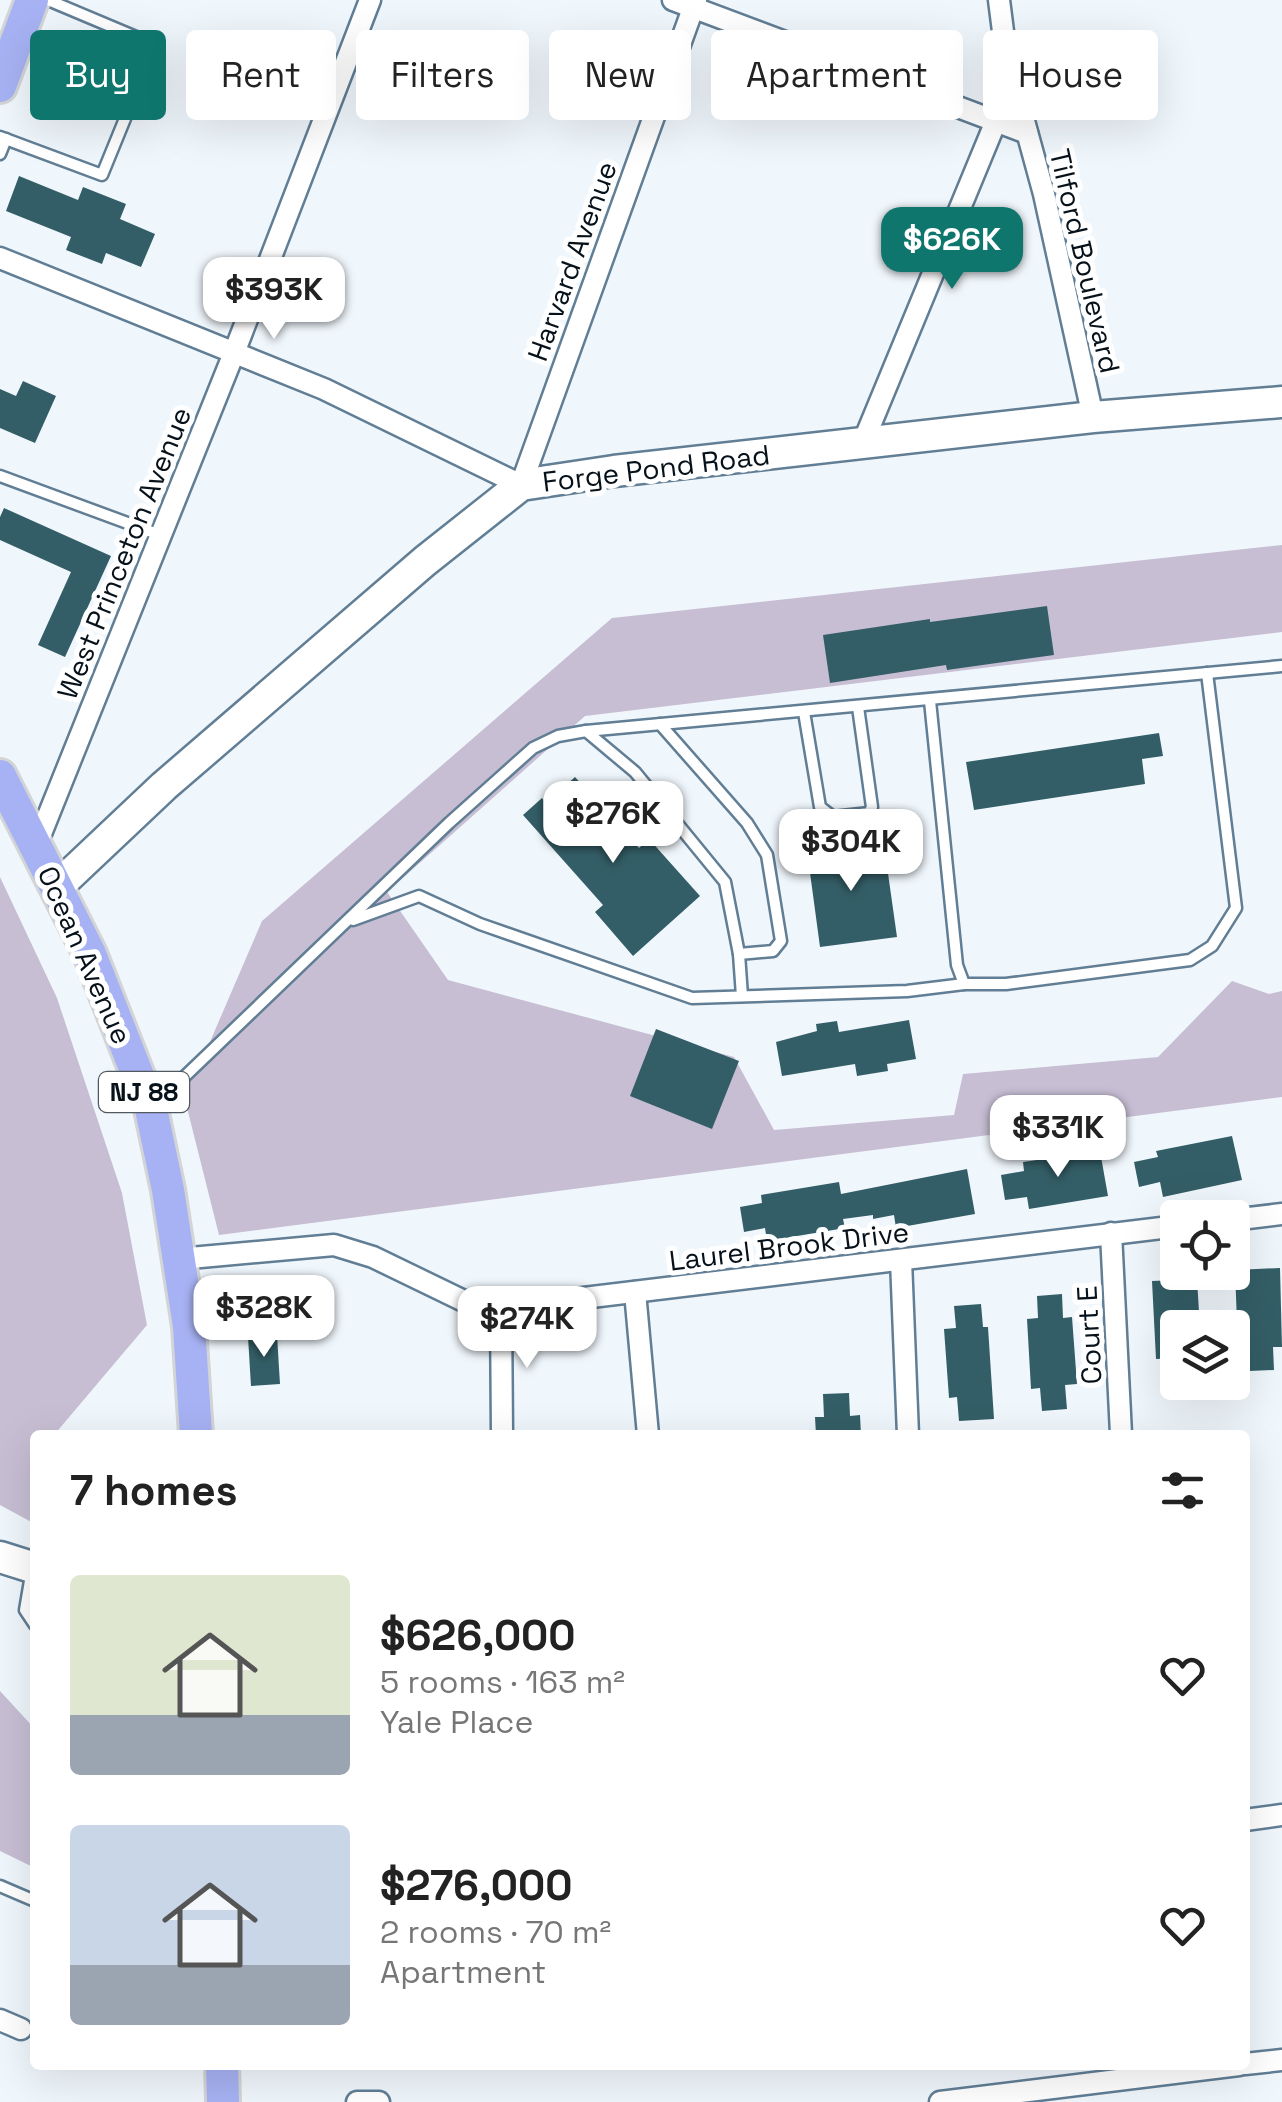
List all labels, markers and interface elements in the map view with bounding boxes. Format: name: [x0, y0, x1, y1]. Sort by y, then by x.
chip: Buy: [30, 30, 166, 120]
chip: Rent: [186, 30, 336, 120]
chip: Filters: [356, 30, 529, 120]
chip: New: [549, 30, 691, 120]
chip: Apartment: [711, 30, 963, 120]
chip: House: [983, 30, 1158, 120]
street label: Tilford Boulevard: [1042, 145, 1128, 377]
street label: Harvard Avenue: [519, 156, 625, 366]
pin: $626K: [882, 207, 1022, 292]
text: $626K: [903, 219, 1001, 259]
pin: $393K: [204, 257, 344, 342]
text: $393K: [225, 269, 323, 309]
street label: West Princeton Avenue: [49, 402, 199, 704]
street label: Forge Pond Road: [540, 436, 772, 500]
pin: $276K: [543, 781, 683, 866]
text: $276K: [565, 793, 661, 833]
pin: $304K: [781, 809, 921, 894]
text: $304K: [801, 821, 901, 861]
street label: Ocean Avenue: [30, 860, 140, 1050]
road number: NJ 88: [99, 1072, 189, 1112]
pin: $331K: [988, 1095, 1128, 1180]
text: $331K: [1012, 1107, 1104, 1147]
map controls: [1160, 1200, 1250, 1400]
button: locate: [1160, 1200, 1250, 1290]
street label: Laurel Brook Drive: [667, 1213, 911, 1279]
pin: $328K: [194, 1275, 334, 1360]
street label: Court E: [1068, 1285, 1110, 1385]
pin: $274K: [457, 1286, 597, 1371]
text: $328K: [215, 1287, 313, 1327]
text: $274K: [480, 1298, 574, 1338]
button: layers: [1160, 1310, 1250, 1400]
icon: filters: [1155, 1463, 1210, 1518]
text: 7 homes: [70, 1464, 238, 1517]
text: $626,000: [380, 1609, 576, 1662]
icon: home: [150, 1615, 270, 1735]
icon: heart: [1155, 1648, 1210, 1703]
text: 5 rooms · 163 m²: [380, 1662, 625, 1702]
text: Yale Place: [380, 1702, 533, 1742]
text: $276,000: [380, 1859, 572, 1912]
icon: home: [150, 1865, 270, 1985]
icon: heart: [1155, 1898, 1210, 1953]
text: 2 rooms · 70 m²: [380, 1912, 611, 1952]
text: Apartment: [380, 1952, 546, 1992]

